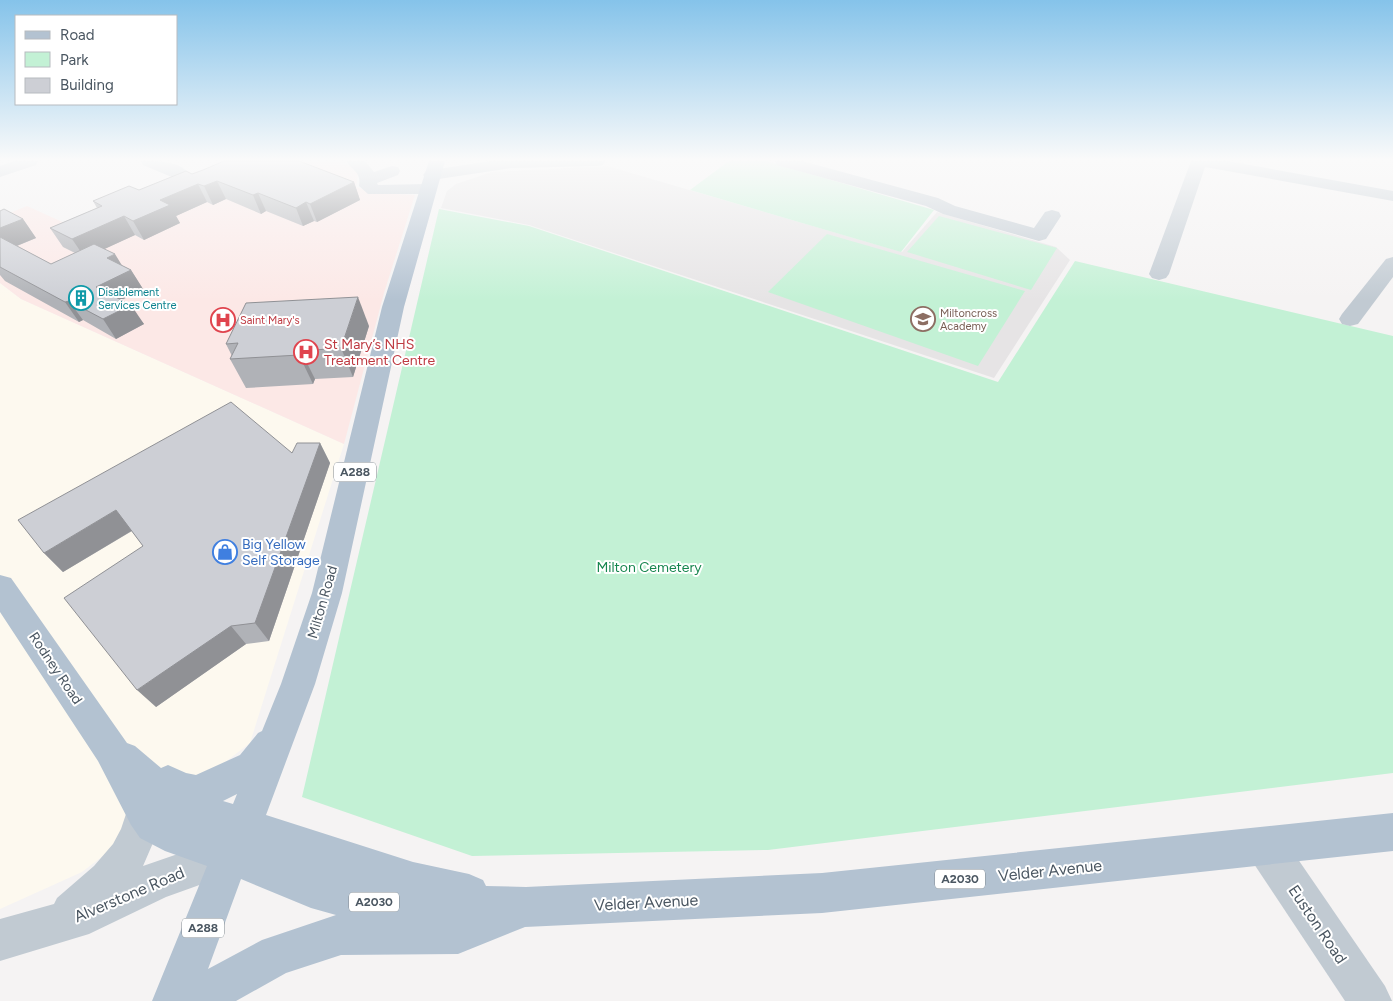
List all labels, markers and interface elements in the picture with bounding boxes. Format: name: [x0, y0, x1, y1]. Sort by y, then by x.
legend: [15, 15, 178, 105]
text: Road: [60, 26, 95, 44]
text: Park: [60, 51, 89, 69]
text: Building: [60, 76, 114, 94]
building icon: Disablement Services Centre: [68, 285, 94, 311]
place label: Disablement Services Centre: [98, 286, 177, 312]
school or university icon: Miltoncross Academy: [910, 306, 936, 332]
hospital icon: Saint Mary's: [210, 307, 236, 333]
place label: Miltoncross Academy: [940, 307, 997, 333]
place label: Saint Mary's: [240, 314, 300, 327]
place label: St Mary’s NHS Treatment Centre: [324, 336, 436, 369]
hospital icon: St Mary’s NHS Treatment Centre: [293, 339, 319, 365]
road number: A288: [334, 462, 376, 482]
place label: Big Yellow Self Storage: [242, 536, 320, 569]
shop icon: Big Yellow Self Storage: [212, 539, 238, 565]
park label: Milton Cemetery: [596, 559, 702, 576]
street label: Milton Road: [304, 564, 341, 641]
street label: Rodney Road: [25, 629, 86, 708]
street label: Velder Avenue: [997, 856, 1103, 885]
street label: Alverstone Road: [71, 863, 187, 926]
road number: A2030: [935, 870, 985, 889]
street label: Euston Road: [1284, 881, 1351, 967]
street label: Velder Avenue: [593, 890, 699, 915]
road number: A2030: [349, 892, 399, 912]
road number: A288: [182, 918, 224, 938]

